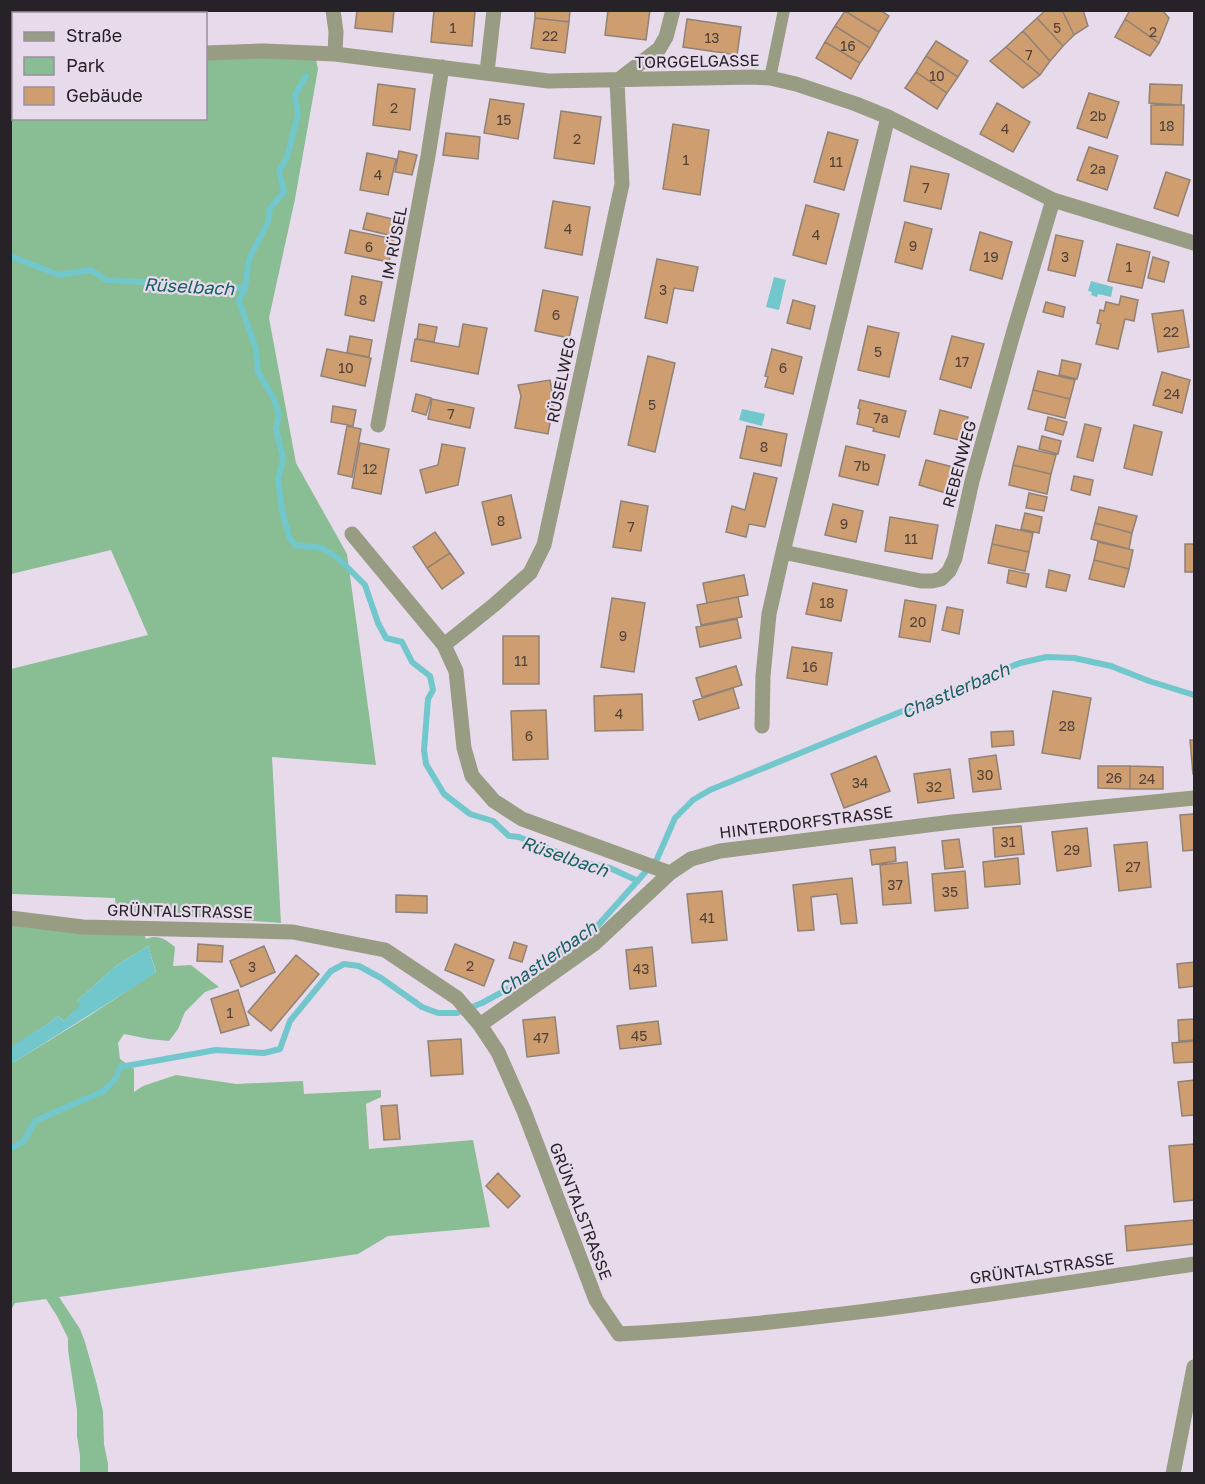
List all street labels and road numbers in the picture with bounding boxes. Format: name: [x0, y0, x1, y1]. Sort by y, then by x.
street label: TORGGELGASSE: [634, 50, 760, 72]
street label: IM RÜSEL: [377, 205, 411, 281]
street label: RÜSELWEG: [542, 335, 580, 425]
street label: REBENWEG: [938, 418, 980, 510]
street label: HINTERDORFSTRASSE: [718, 801, 894, 843]
street label: GRÜNTALSTRASSE: [107, 900, 253, 922]
street label: GRÜNTALSTRASSE: [546, 1139, 616, 1283]
street label: GRÜNTALSTRASSE: [968, 1248, 1116, 1288]

